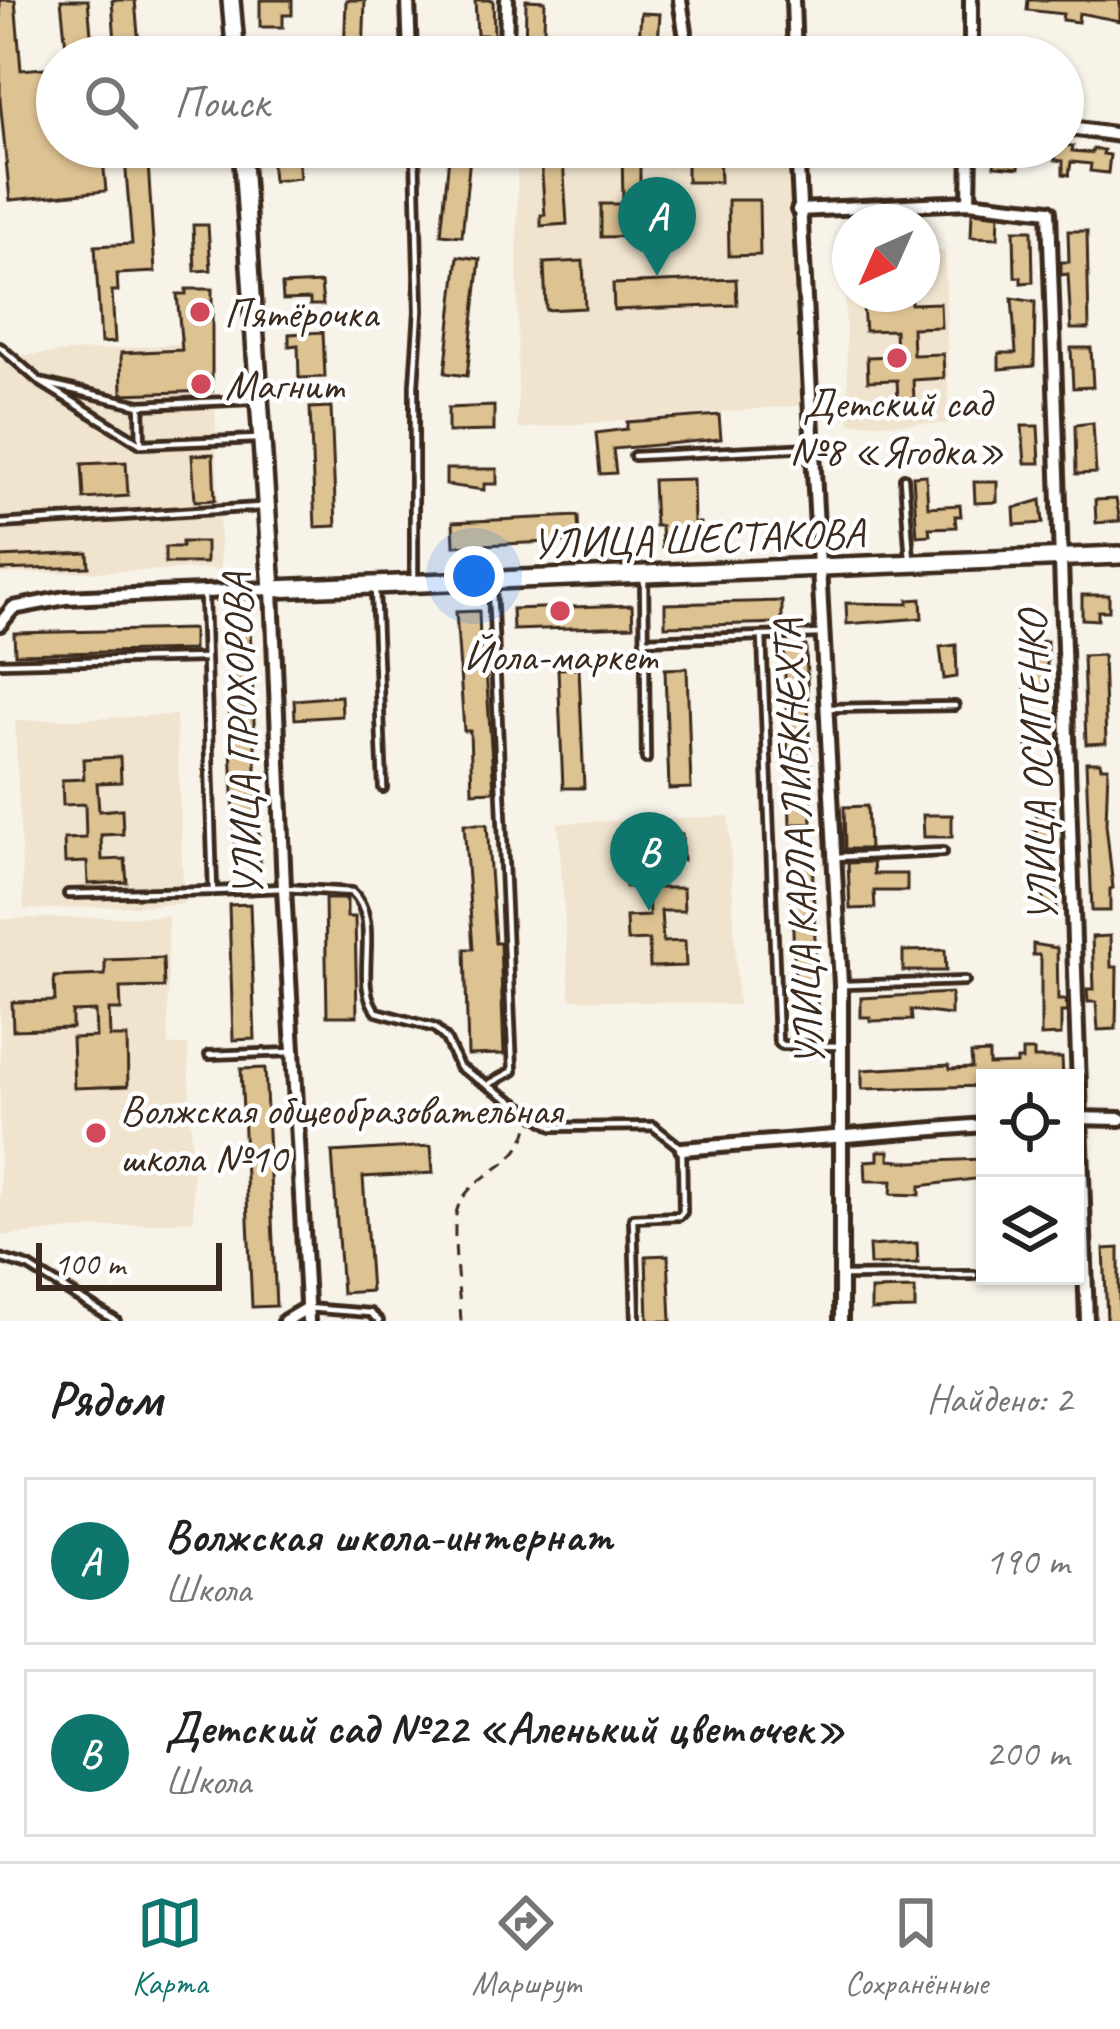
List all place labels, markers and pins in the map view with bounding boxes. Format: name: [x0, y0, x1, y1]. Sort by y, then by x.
pin: A: [618, 177, 696, 276]
place label: Пятёрочка: [224, 287, 381, 340]
marker: Пятёрочка: [187, 299, 213, 325]
marker: Детский сад №8 «Ягодка»: [884, 345, 910, 371]
place label: Магнит: [225, 359, 346, 412]
marker: Магнит: [188, 371, 214, 397]
place label: Детский сад №8 «Ягодка»: [790, 377, 1004, 478]
marker: Йола-маркет: [547, 598, 573, 624]
place label: Йола-маркет: [464, 630, 659, 683]
pin: B: [610, 812, 688, 911]
place label: Волжская общеобразовательная школа №10: [120, 1084, 565, 1185]
marker: Волжская общеобразовательная школа №10: [83, 1120, 109, 1146]

